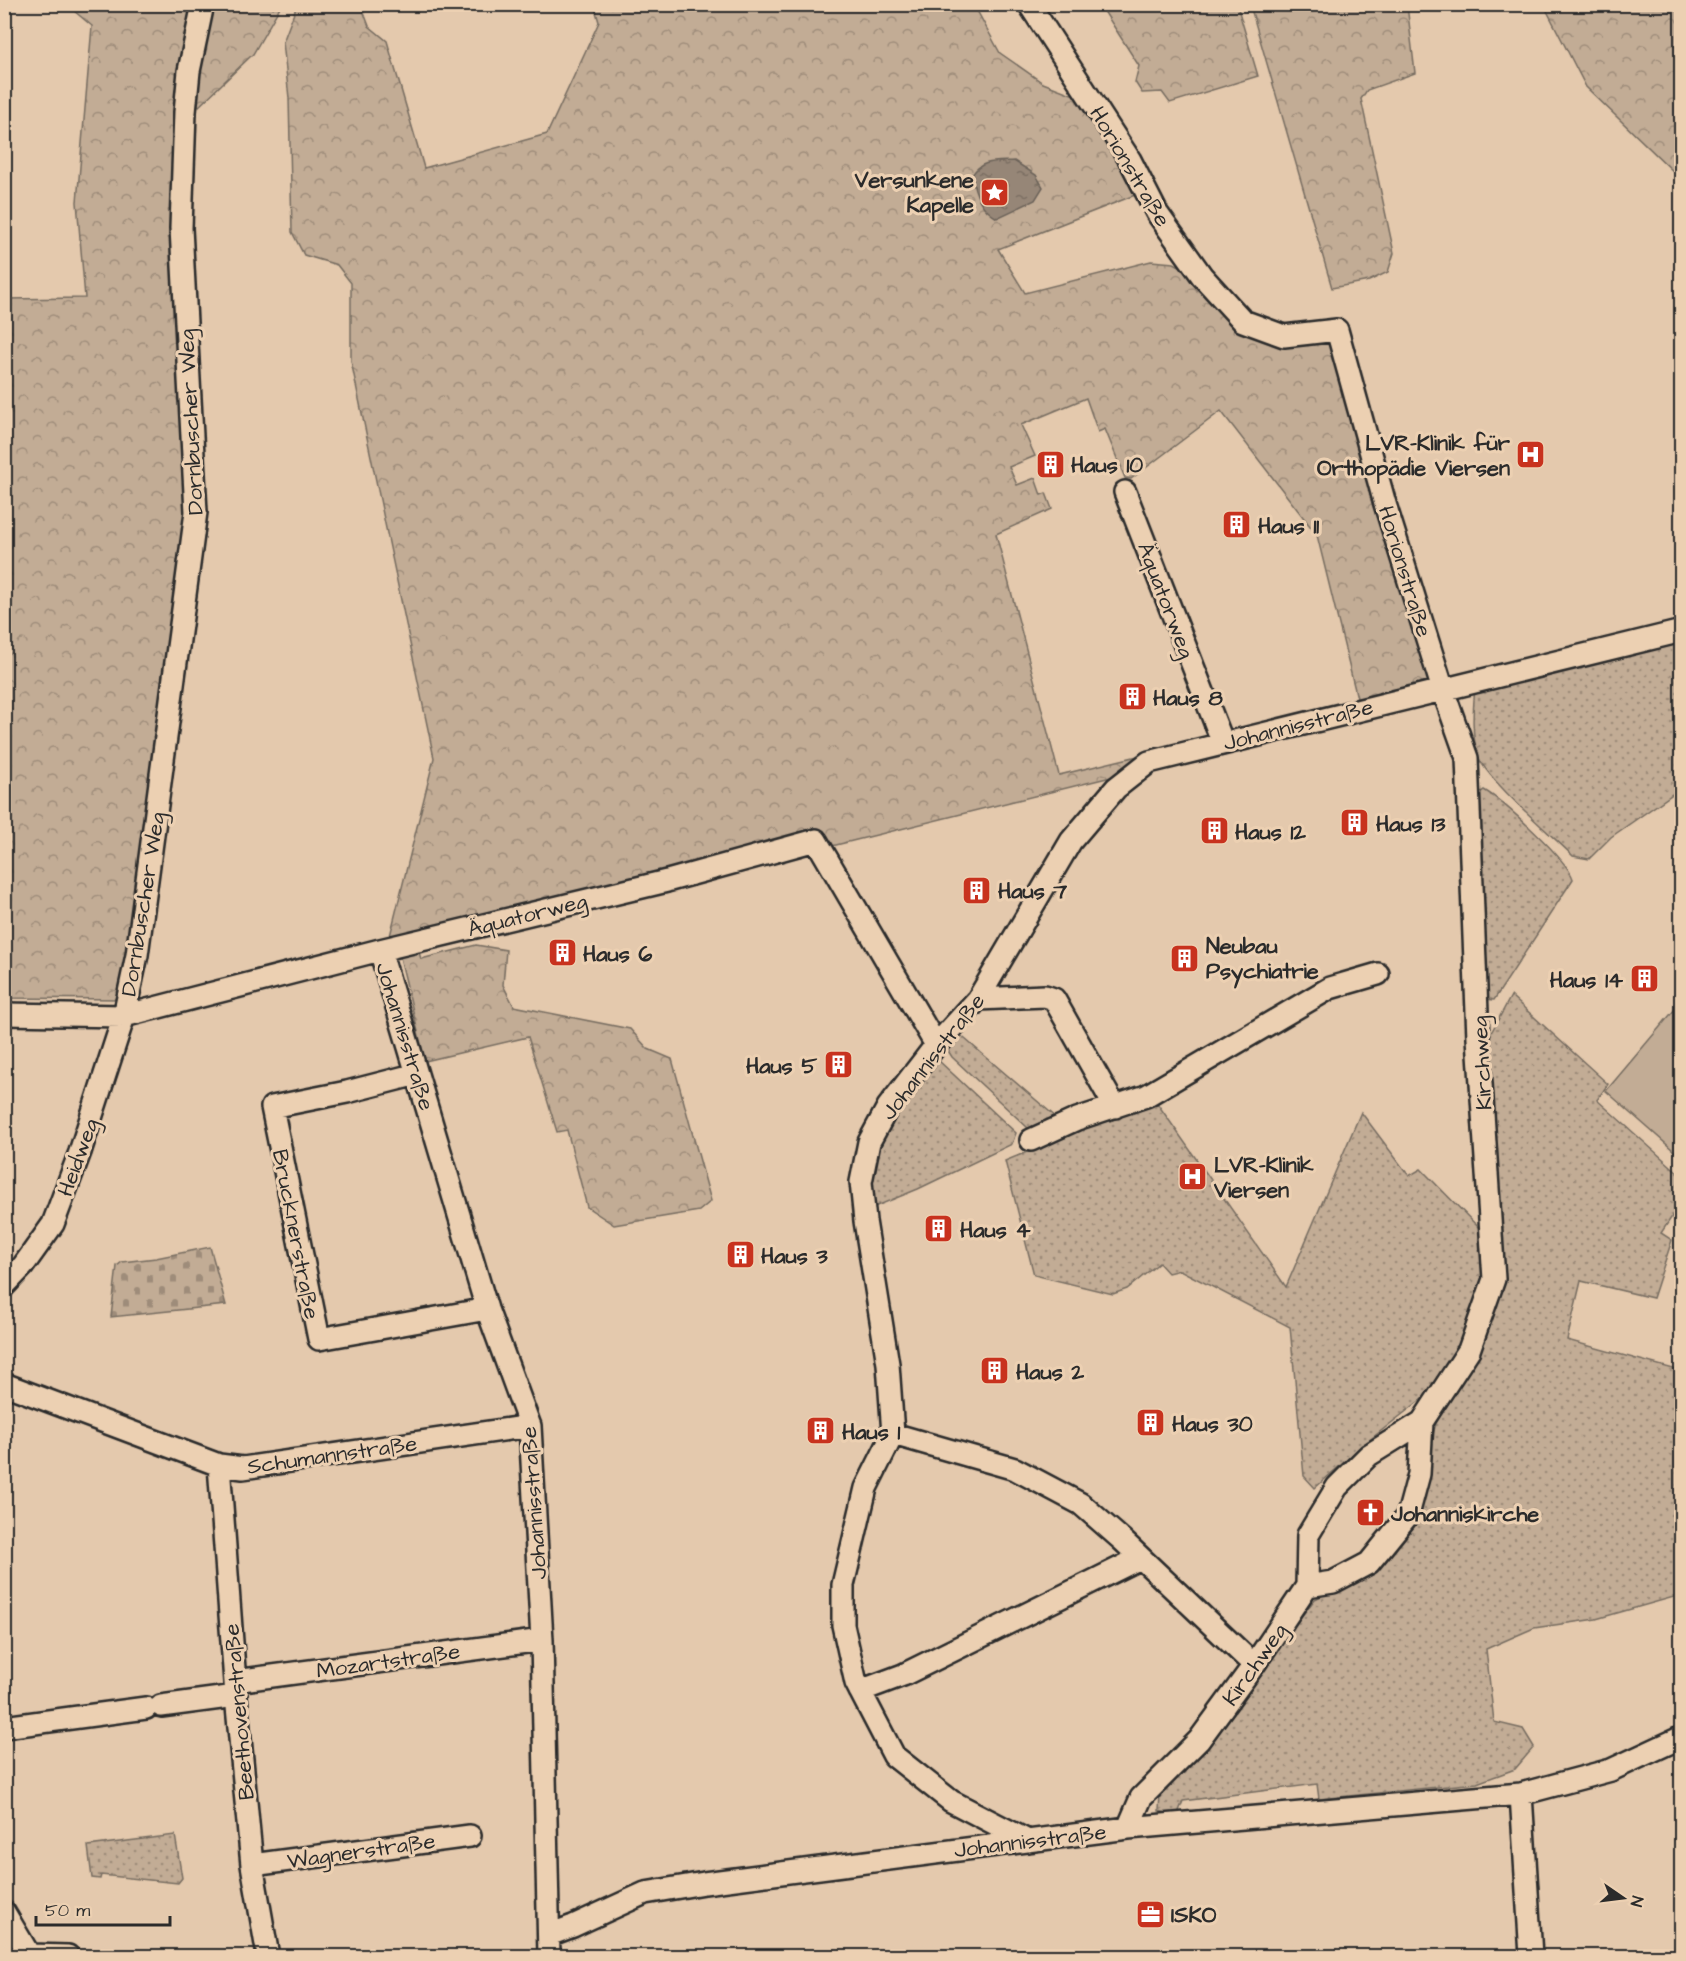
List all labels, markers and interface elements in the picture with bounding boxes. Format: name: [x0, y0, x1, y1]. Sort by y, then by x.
street label: Horionstraße: [1082, 101, 1178, 233]
place label: Versunkene Kapelle: [854, 165, 974, 221]
place icon: Versunkene Kapelle: [979, 176, 1011, 208]
street label: Dornbuscher Weg: [171, 328, 213, 516]
place label: LVR-Klinik für Orthopädie Viersen: [1317, 428, 1511, 484]
hospital icon: LVR-Klinik für Orthopädie Viersen: [1515, 439, 1547, 471]
building icon: Haus 10: [1034, 448, 1066, 480]
place label: Haus 10: [1071, 450, 1143, 481]
street label: Horionstraße: [1370, 502, 1439, 641]
building icon: Haus 11: [1221, 509, 1253, 541]
place label: Haus 11: [1258, 511, 1319, 542]
street label: Äquatorweg: [1128, 538, 1202, 663]
building icon: Haus 8: [1116, 681, 1148, 713]
place label: Haus 8: [1153, 683, 1224, 714]
street label: Johannisstraße: [1220, 692, 1377, 759]
building icon: Haus 13: [1339, 807, 1371, 839]
place label: Haus 13: [1376, 809, 1446, 840]
street label: Dornbuscher Weg: [114, 810, 174, 999]
building icon: Haus 12: [1198, 815, 1230, 847]
place label: Haus 12: [1235, 817, 1306, 848]
building icon: Haus 7: [961, 874, 993, 906]
place label: Haus 7: [998, 876, 1068, 907]
street label: Äquatorweg: [464, 886, 591, 946]
place label: Neubau Psychiatrie: [1206, 931, 1319, 989]
building icon: Haus 6: [546, 937, 578, 969]
place label: Haus 6: [583, 939, 653, 970]
building icon: Neubau Psychiatrie: [1169, 942, 1201, 974]
street label: Johannisstraße: [367, 959, 442, 1114]
building icon: Haus 14: [1628, 963, 1660, 995]
place label: Haus 14: [1550, 965, 1624, 996]
street label: Johannisstraße: [874, 987, 993, 1127]
street label: Kirchweg: [1465, 1015, 1501, 1111]
building icon: Haus 5: [822, 1049, 854, 1081]
place label: Haus 5: [746, 1051, 817, 1082]
street label: Heidweg: [50, 1114, 108, 1201]
street label: Brucknerstraße: [264, 1147, 327, 1322]
place label: LVR-Klinik Viersen: [1213, 1150, 1314, 1206]
hospital icon: LVR-Klinik Viersen: [1177, 1161, 1209, 1193]
building icon: Haus 4: [923, 1213, 955, 1245]
place label: Haus 4: [960, 1215, 1032, 1246]
building icon: Haus 3: [724, 1239, 756, 1271]
place label: Haus 3: [761, 1241, 829, 1272]
building icon: Haus 2: [979, 1355, 1011, 1387]
place label: Haus 2: [1016, 1357, 1085, 1388]
building icon: Haus 30: [1135, 1407, 1167, 1439]
place label: Haus 30: [1172, 1409, 1253, 1440]
building icon: Haus 1: [805, 1415, 837, 1447]
place label: Haus 1: [842, 1417, 901, 1448]
street label: Johannisstraße: [514, 1425, 555, 1580]
street label: Schumannstraße: [245, 1428, 419, 1483]
church icon: Johanniskirche: [1354, 1497, 1386, 1529]
place label: Johanniskirche: [1390, 1499, 1539, 1530]
street label: Kirchweg: [1215, 1617, 1296, 1713]
street label: Beethovenstraße: [216, 1622, 263, 1801]
street label: Mozartstraße: [314, 1636, 462, 1687]
street label: Johannisstraße: [952, 1817, 1108, 1866]
street label: Wagnerstraße: [285, 1826, 437, 1878]
north arrow: [1593, 1868, 1653, 1928]
scale bar: [36, 1889, 170, 1927]
text: N: [1625, 1894, 1648, 1909]
text: 50 m: [45, 1898, 90, 1923]
office icon: ISKO: [1134, 1898, 1166, 1930]
place label: ISKO: [1171, 1900, 1217, 1931]

